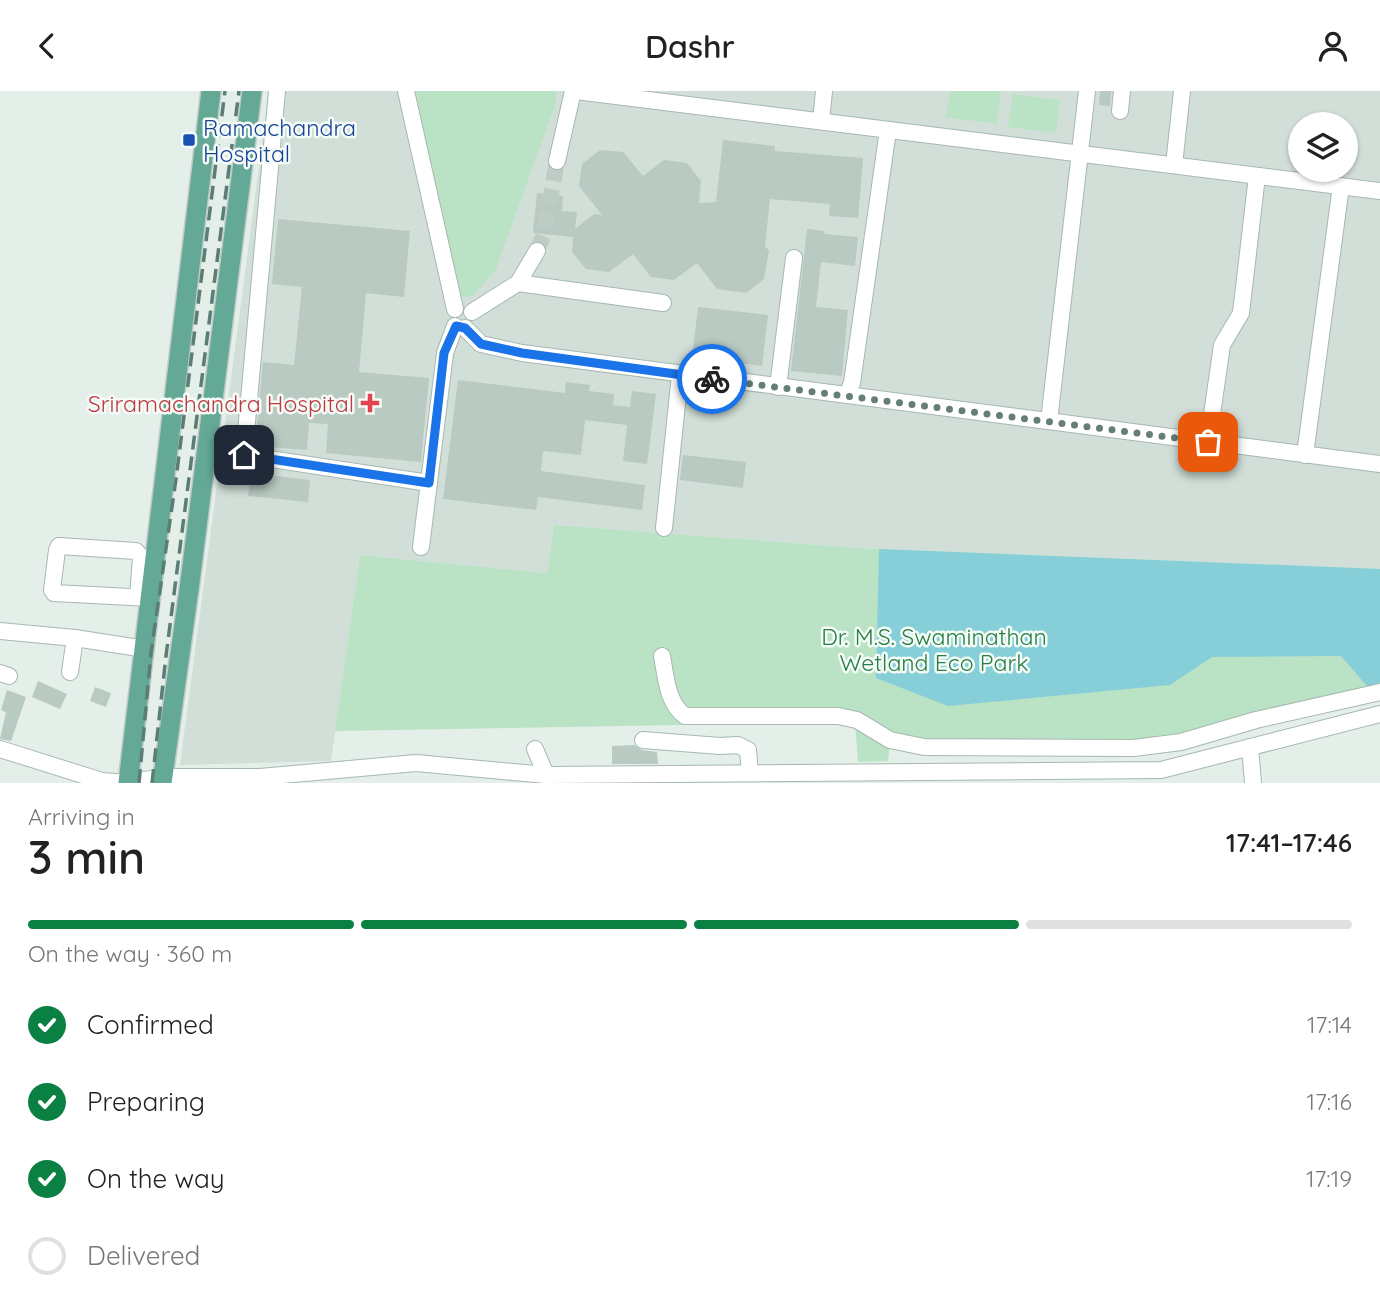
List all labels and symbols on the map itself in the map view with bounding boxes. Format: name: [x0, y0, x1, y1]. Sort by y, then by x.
place label: Ramachandra Hospital: [203, 113, 356, 168]
marker: Ramachandra Hospital: [181, 132, 197, 148]
courier: [677, 344, 747, 414]
place label: Sriramachandra Hospital: [88, 389, 354, 418]
marker: Sriramachandra Hospital: [360, 393, 380, 413]
pin: [1178, 412, 1238, 472]
pin: [214, 425, 274, 485]
park label: Dr. M.S. Swaminathan Wetland Eco Park: [821, 622, 1047, 677]

